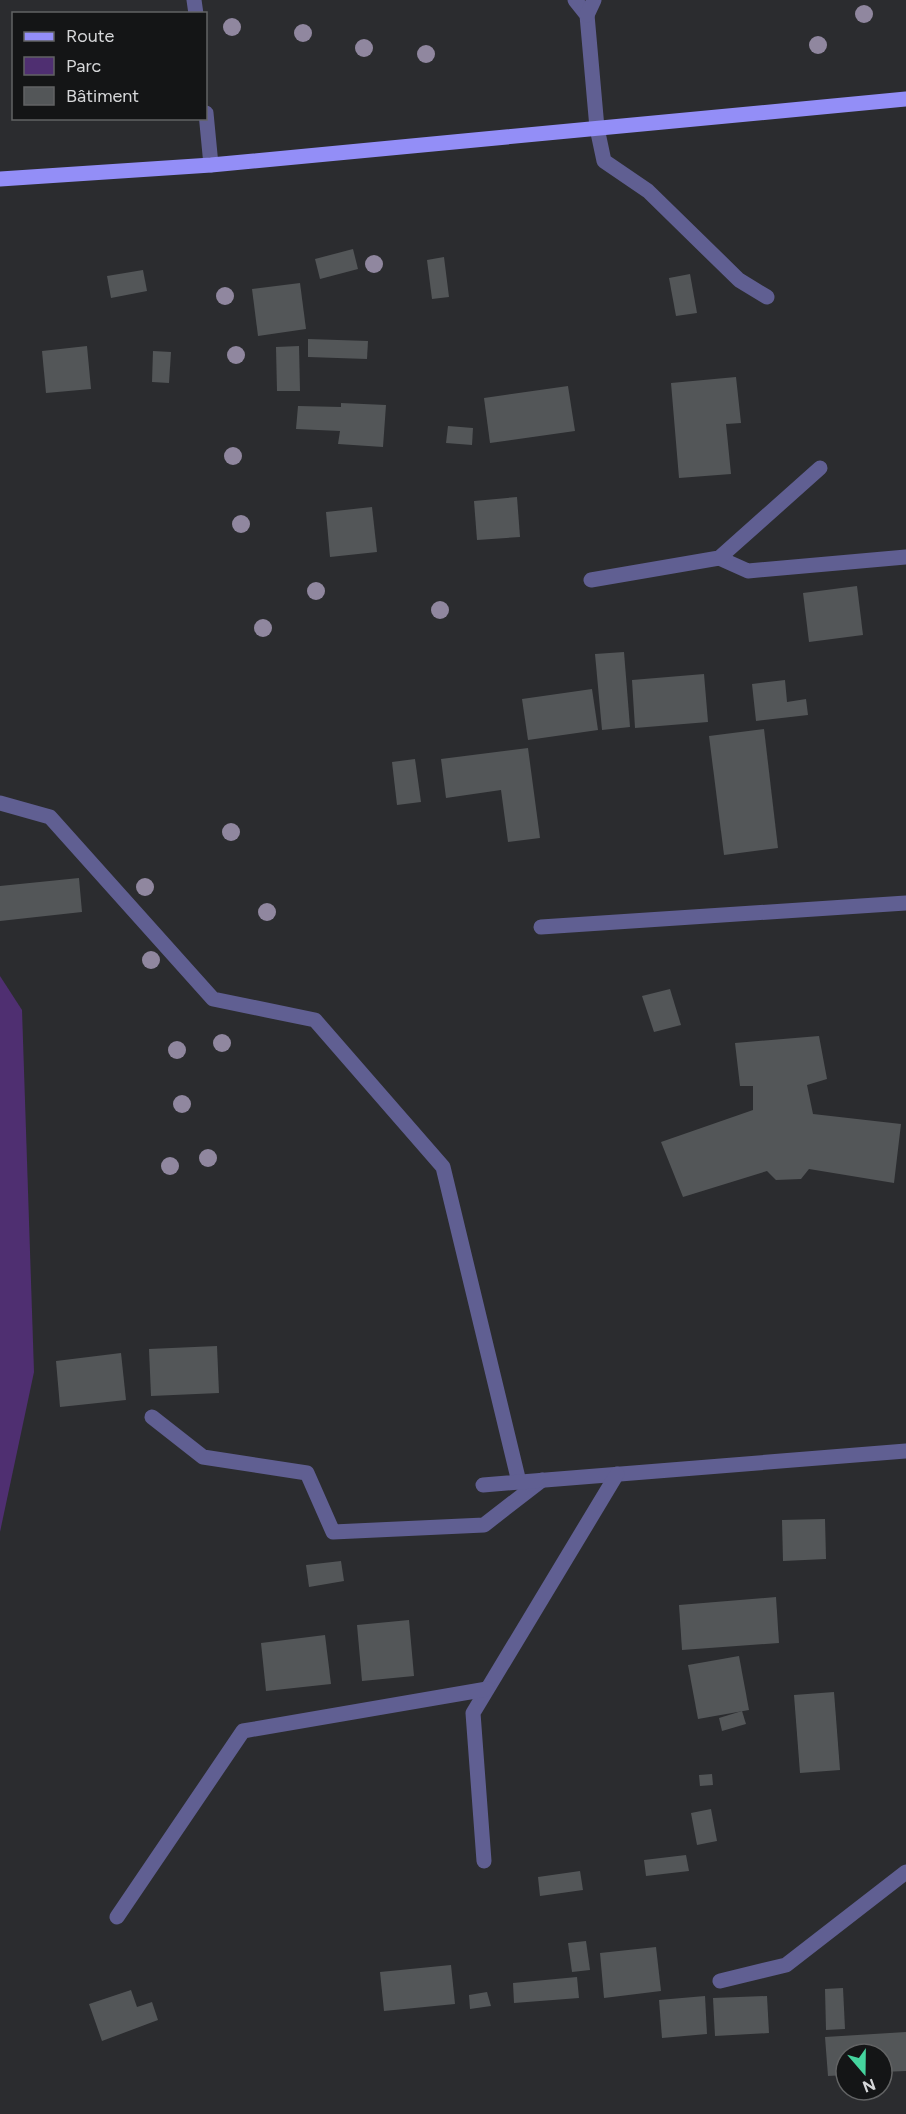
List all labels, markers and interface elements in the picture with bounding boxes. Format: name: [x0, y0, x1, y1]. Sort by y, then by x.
legend: [12, 12, 207, 120]
text: Route: [66, 25, 115, 47]
text: Parc: [66, 55, 102, 77]
text: Bâtiment: [66, 85, 139, 107]
north arrow: [834, 2042, 894, 2102]
text: N: [860, 2075, 878, 2097]

